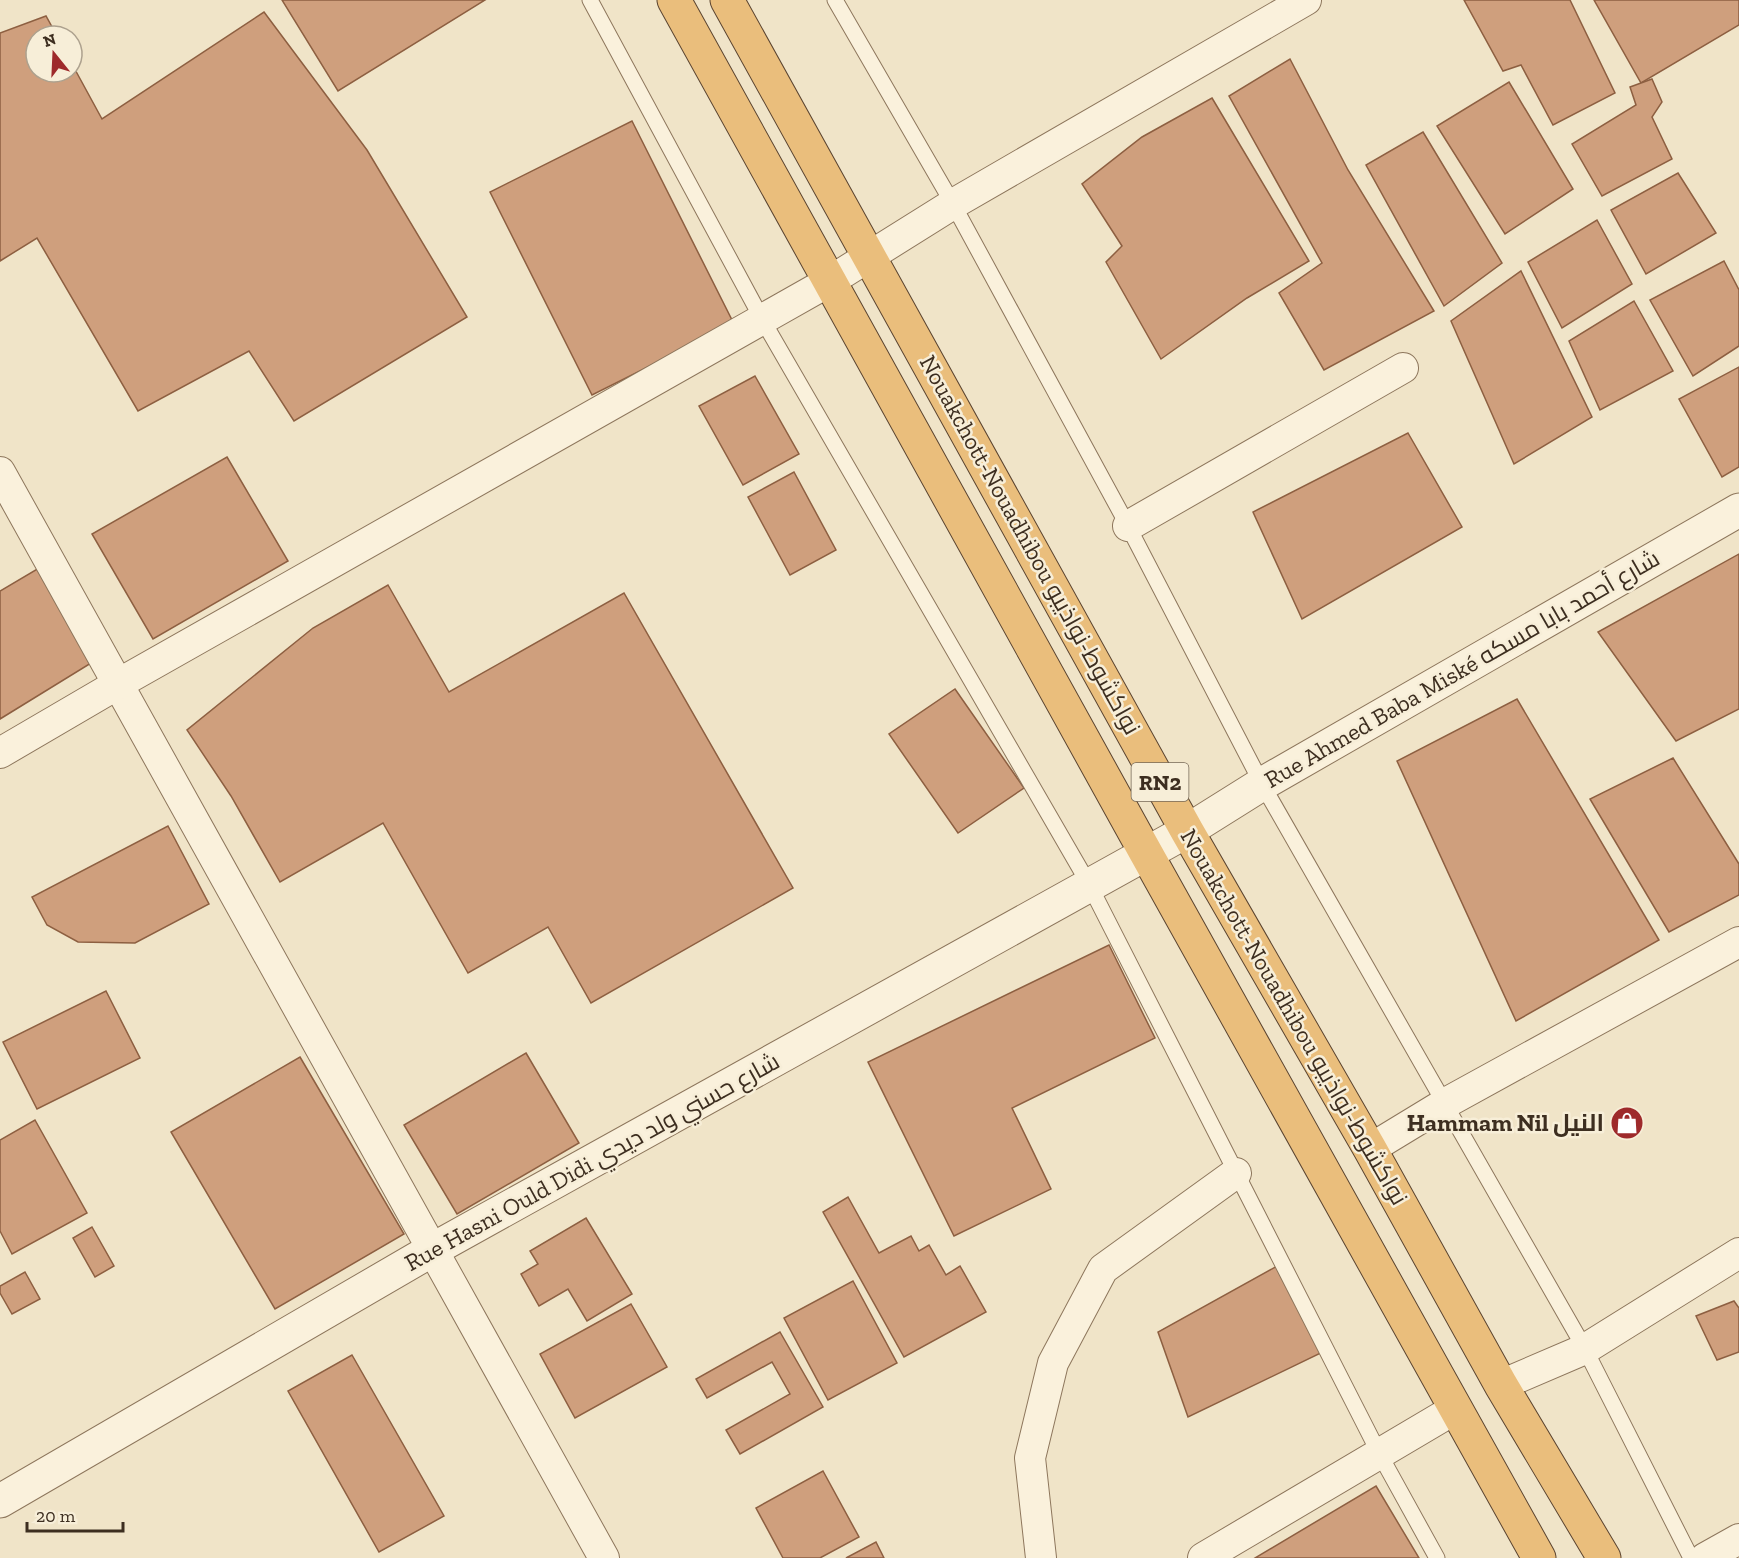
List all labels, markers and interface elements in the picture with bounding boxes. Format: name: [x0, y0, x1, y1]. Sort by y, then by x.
north arrow: [24, 24, 84, 84]
text: N: [41, 29, 58, 51]
street label: Nouakchott-Nouadhibou نواكشوط-نواذيبو: [914, 350, 1147, 740]
street label: Rue Ahmed Baba Miské شارع أحمد بابا مسكه: [1259, 542, 1665, 796]
road number: RN2: [1132, 763, 1188, 801]
street label: Nouakchott-Nouadhibou نواكشوط-نواذيبو: [1174, 823, 1414, 1210]
street label: Rue Hasni Ould Didi شارع حسني ولد ديدي: [399, 1046, 787, 1281]
shop icon: Hammam Nil النيل: [1609, 1105, 1645, 1141]
place label: Hammam Nil النيل: [1407, 1108, 1604, 1137]
scale bar: [27, 1495, 123, 1533]
text: 20 m: [36, 1505, 76, 1527]

